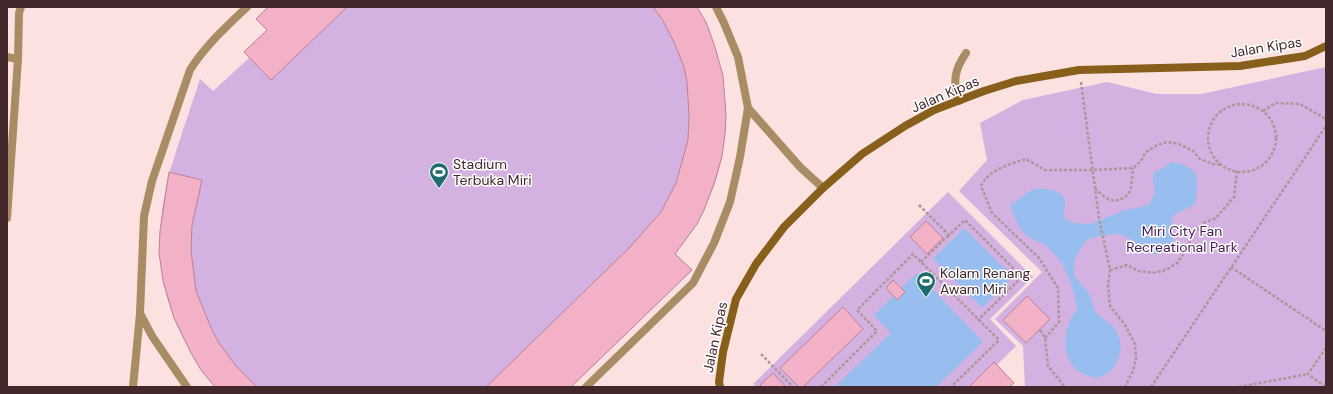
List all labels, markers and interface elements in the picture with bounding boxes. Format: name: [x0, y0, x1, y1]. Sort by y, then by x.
street label: Jalan Kipas: [1229, 32, 1303, 62]
street label: Jalan Kipas: [908, 72, 982, 116]
place label: Stadium Terbuka Miri: [453, 155, 532, 189]
sports icon: Stadium Terbuka Miri: [428, 161, 450, 189]
park label: Miri City Fan Recreational Park: [1126, 222, 1238, 256]
place label: Kolam Renang Awam Miri: [940, 264, 1030, 298]
sports icon: Kolam Renang Awam Miri: [915, 270, 937, 298]
street label: Jalan Kipas: [699, 300, 731, 374]

